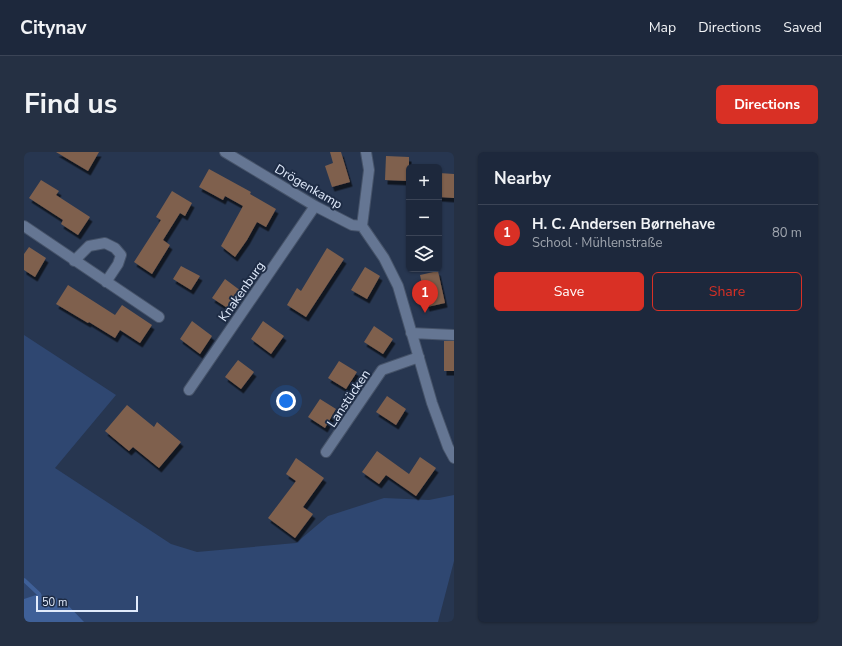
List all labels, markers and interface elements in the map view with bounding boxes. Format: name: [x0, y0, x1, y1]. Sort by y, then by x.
text: Citynav: [20, 15, 87, 41]
text: Map: [649, 18, 676, 37]
text: Directions: [698, 18, 761, 37]
text: Saved: [783, 18, 822, 37]
text: Find us: [24, 85, 118, 123]
button: Directions: [716, 85, 818, 124]
street label: Drögenkamp: [271, 160, 346, 214]
map controls: [406, 164, 442, 272]
button: +: [406, 164, 442, 200]
text: Nearby: [494, 167, 551, 190]
button: −: [406, 200, 442, 236]
text: H. C. Andersen Børnehave: [532, 214, 715, 234]
text: 1: [503, 224, 511, 242]
text: 80 m: [772, 224, 802, 242]
text: School · Mühlenstraße: [532, 234, 662, 252]
button: layers: [406, 236, 442, 272]
street label: Knakenburg: [214, 258, 269, 325]
button: Save: [494, 272, 644, 311]
button: Share: [652, 272, 802, 311]
pin: 1: [412, 280, 438, 313]
street label: Lanstücken: [323, 366, 375, 431]
your location: [276, 391, 296, 411]
scale bar: [36, 594, 138, 613]
text: 50 m: [42, 595, 67, 610]

